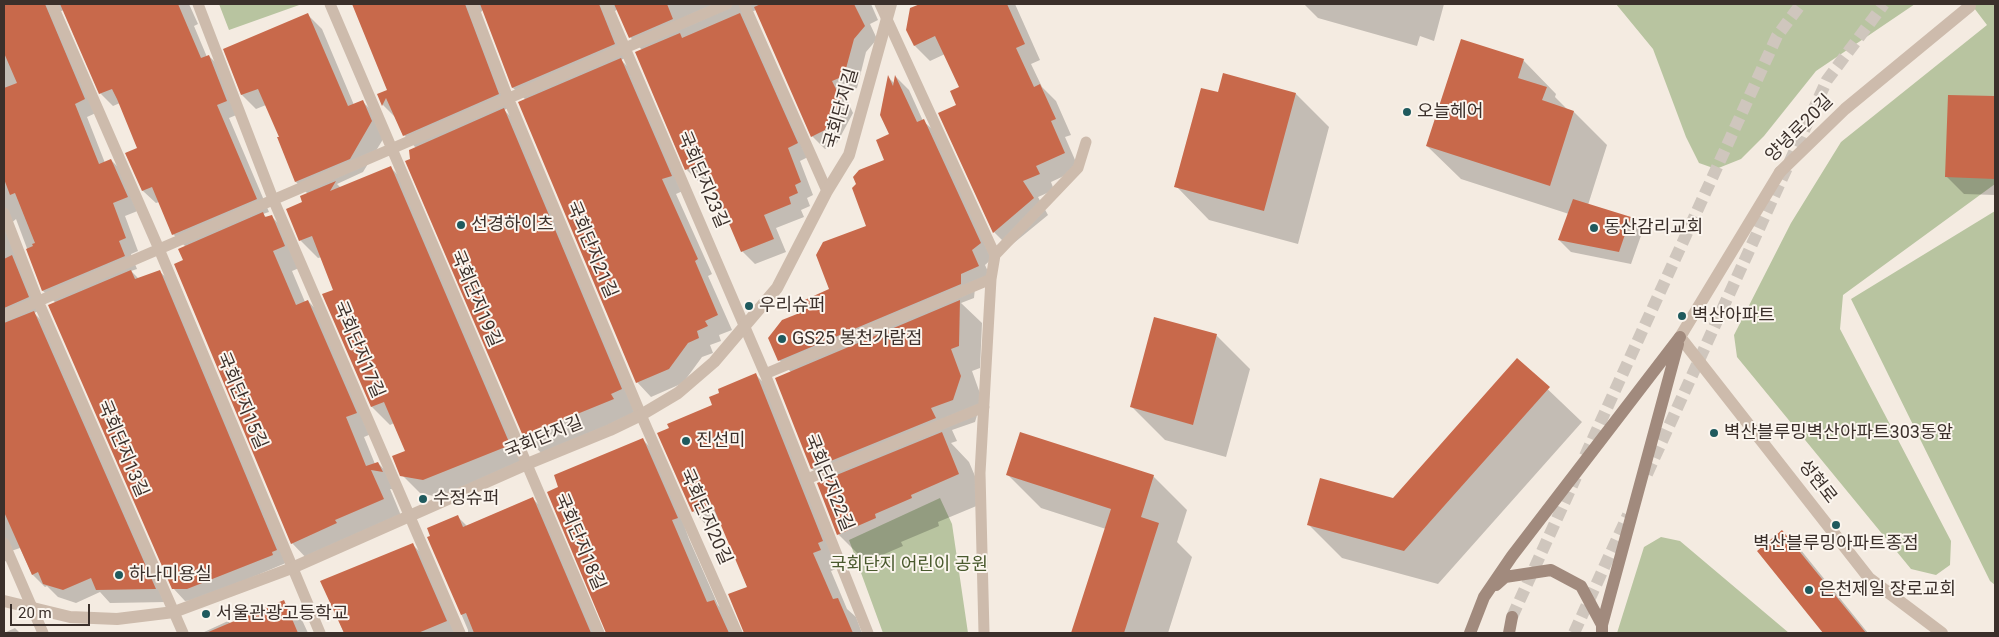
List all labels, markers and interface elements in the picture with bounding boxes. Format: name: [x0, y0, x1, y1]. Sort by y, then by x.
street label: 국회단지길: [820, 66, 864, 152]
street label: 양녕로20길: [1762, 91, 1838, 167]
place label: 오늘헤어: [1417, 101, 1483, 123]
marker: 오늘헤어: [1401, 106, 1413, 118]
street label: 국회단지23길: [672, 128, 732, 232]
street label: 국회단지21길: [561, 198, 621, 302]
place label: 선경하이츠: [471, 214, 554, 236]
place label: 동산감리교회: [1604, 217, 1703, 239]
marker: 선경하이츠: [455, 219, 467, 231]
marker: 동산감리교회: [1588, 222, 1600, 234]
street label: 국회단지19길: [445, 247, 505, 351]
place label: 우리슈퍼: [759, 295, 825, 317]
street label: 국회단지17길: [328, 298, 388, 402]
marker: 우리슈퍼: [743, 300, 755, 312]
place label: 벽산아파트: [1692, 305, 1775, 327]
marker: 벽산아파트: [1676, 310, 1688, 322]
place label: GS25 봉천가람점: [792, 328, 922, 350]
marker: GS25 봉천가람점: [776, 333, 788, 345]
street label: 국회단지15길: [211, 349, 271, 453]
street label: 국회단지13길: [92, 397, 152, 501]
street label: 국회단지길: [502, 412, 586, 464]
place label: 벽산블루밍벽산아파트303동앞: [1724, 422, 1953, 444]
marker: 벽산블루밍벽산아파트303동앞: [1708, 427, 1720, 439]
place label: 진선미: [696, 430, 746, 452]
street label: 국회단지22길: [799, 431, 857, 535]
marker: 진선미: [680, 435, 692, 447]
street label: 성현로: [1793, 456, 1841, 508]
street label: 국회단지20길: [674, 466, 736, 568]
place label: 수정슈퍼: [433, 488, 499, 510]
street label: 국회단지18길: [549, 490, 609, 594]
marker: 수정슈퍼: [417, 493, 429, 505]
marker: 벽산블루밍아파트종점: [1830, 519, 1842, 531]
place label: 벽산블루밍아파트종점: [1753, 533, 1919, 555]
park label: 국회단지 어린이 공원: [830, 554, 988, 576]
place label: 하나미용실: [129, 564, 212, 586]
marker: 하나미용실: [113, 569, 125, 581]
place label: 은천제일 장로교회: [1819, 579, 1956, 601]
marker: 은천제일 장로교회: [1803, 584, 1815, 596]
scale bar: [12, 594, 92, 626]
place label: 서울관광고등학교: [216, 603, 348, 625]
text: 20 m: [18, 604, 52, 622]
marker: 서울관광고등학교: [200, 608, 212, 620]

